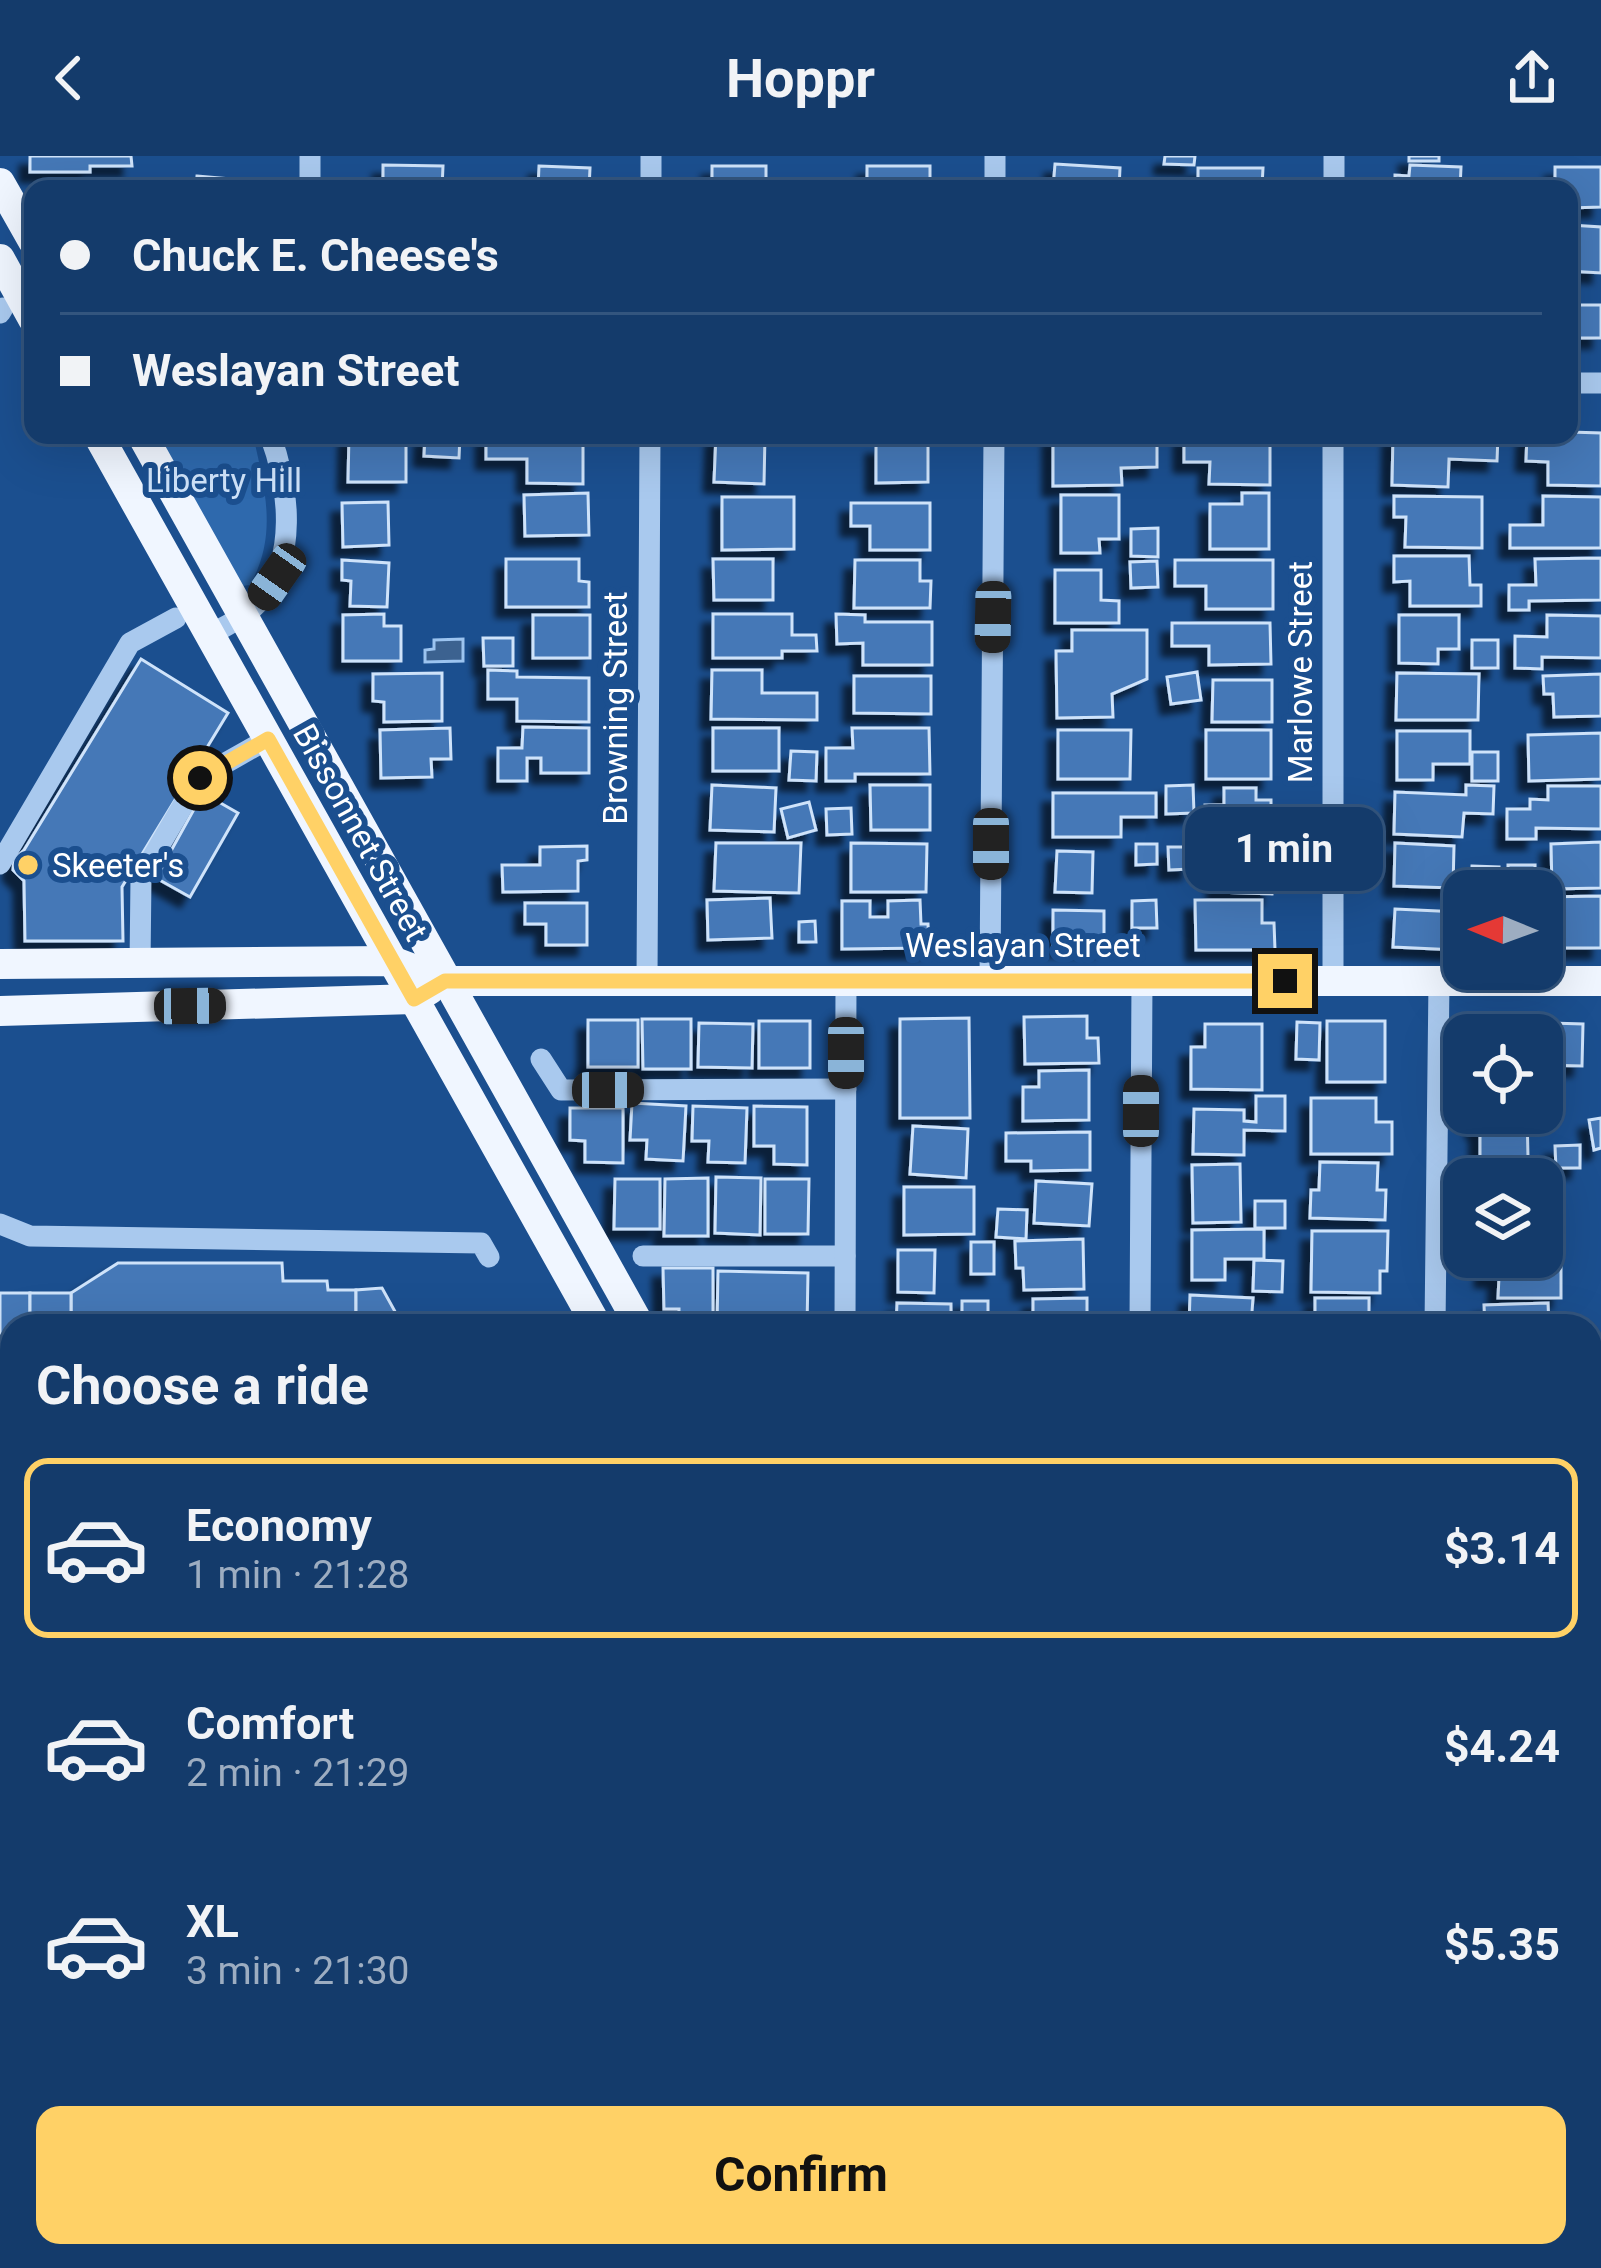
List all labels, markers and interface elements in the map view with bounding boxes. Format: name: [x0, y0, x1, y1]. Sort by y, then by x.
icon: back: [36, 45, 102, 111]
icon: share: [1499, 45, 1565, 111]
text: Hoppr: [726, 47, 875, 110]
text: Chuck E. Cheese's: [132, 229, 499, 282]
text: Weslayan Street: [132, 344, 459, 397]
park label: Liberty Hill: [146, 461, 302, 500]
car: [242, 537, 312, 617]
street label: Marlowe Street: [1281, 561, 1320, 783]
car: [974, 581, 1012, 653]
street label: Browning Street: [596, 591, 635, 825]
street label: Bissonnet Street: [285, 717, 436, 947]
route start: [173, 751, 227, 805]
callout: 1 min: [1186, 807, 1384, 891]
car: [973, 808, 1009, 880]
text: 1 min: [1235, 826, 1333, 872]
place label: Skeeter's: [52, 846, 184, 885]
marker: Skeeter's: [15, 852, 41, 878]
north arrow: [1443, 870, 1563, 990]
map controls: [1443, 870, 1563, 1278]
street label: Weslayan Street: [905, 926, 1141, 965]
route end: [1258, 954, 1312, 1008]
car: [154, 987, 226, 1025]
button: locate: [1443, 1014, 1563, 1134]
car: [828, 1017, 864, 1089]
car: [572, 1072, 644, 1108]
car: [1123, 1075, 1159, 1147]
button: layers: [1443, 1158, 1563, 1278]
text: Choose a ride: [36, 1354, 369, 1417]
icon: car: [42, 1494, 150, 1602]
text: Economy: [186, 1499, 372, 1552]
text: $3.14: [1444, 1522, 1560, 1575]
text: 1 min · 21:28: [186, 1552, 409, 1598]
icon: car: [42, 1692, 150, 1800]
text: Comfort: [186, 1697, 354, 1750]
text: $4.24: [1444, 1720, 1560, 1773]
text: 2 min · 21:29: [186, 1750, 409, 1796]
icon: car: [42, 1890, 150, 1998]
text: XL: [186, 1895, 239, 1948]
text: $5.35: [1444, 1918, 1560, 1971]
text: 3 min · 21:30: [186, 1948, 409, 1994]
button: Confirm: [36, 2106, 1566, 2244]

